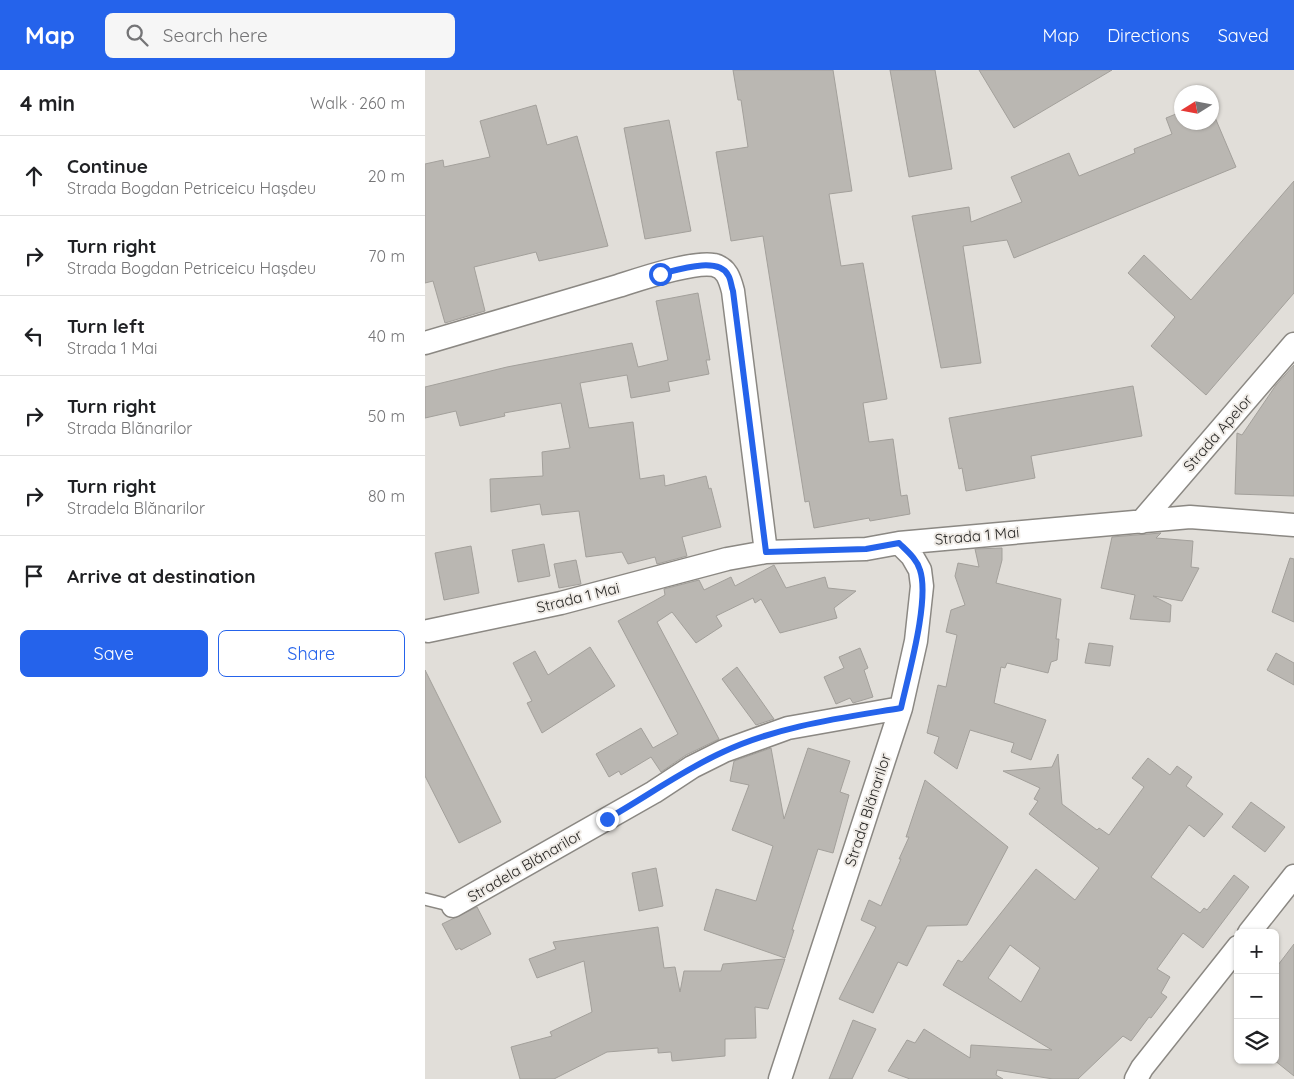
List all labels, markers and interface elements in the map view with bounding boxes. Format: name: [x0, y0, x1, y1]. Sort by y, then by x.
search box: [105, 13, 455, 58]
text: Map: [25, 20, 75, 50]
icon: search: [123, 21, 151, 49]
text: Search here: [163, 23, 268, 47]
text: Map: [1042, 24, 1079, 47]
text: Directions: [1107, 24, 1190, 47]
text: Saved: [1218, 24, 1269, 47]
north arrow: [1174, 85, 1219, 130]
text: 4 min: [20, 90, 75, 116]
text: Walk · 260 m: [310, 93, 405, 113]
text: Continue: [67, 154, 148, 178]
icon: ahead: [20, 162, 48, 190]
text: 20 m: [368, 166, 405, 186]
text: Strada Bogdan Petriceicu Hașdeu: [67, 178, 316, 198]
text: Turn right: [67, 234, 156, 258]
icon: right: [20, 242, 48, 270]
text: 70 m: [368, 246, 405, 266]
text: Strada Bogdan Petriceicu Hașdeu: [67, 258, 316, 278]
route start: [649, 263, 672, 286]
text: Turn left: [67, 314, 145, 338]
icon: left: [20, 322, 48, 350]
text: 40 m: [368, 326, 405, 346]
text: Strada 1 Mai: [67, 338, 157, 358]
street label: Strada Apelor: [1179, 390, 1256, 475]
text: Turn right: [67, 394, 156, 418]
icon: right: [20, 402, 48, 430]
text: 50 m: [368, 406, 405, 426]
text: Strada Blănarilor: [67, 418, 192, 438]
text: Turn right: [67, 474, 156, 498]
icon: right: [20, 482, 48, 510]
text: 80 m: [368, 486, 405, 506]
text: Stradela Blănarilor: [67, 498, 205, 518]
street label: Strada 1 Mai: [934, 522, 1020, 549]
icon: arrive: [20, 562, 48, 590]
text: Arrive at destination: [67, 564, 256, 588]
street label: Strada 1 Mai: [534, 578, 621, 617]
button: Save: [20, 630, 208, 677]
button: Share: [218, 630, 405, 677]
street label: Strada Blănarilor: [840, 751, 895, 869]
route end: [596, 808, 619, 831]
street label: Stradela Blănarilor: [464, 825, 586, 906]
map controls: [1234, 929, 1279, 1064]
button: +: [1234, 929, 1279, 974]
button: −: [1234, 974, 1279, 1019]
button: layers: [1234, 1019, 1279, 1064]

